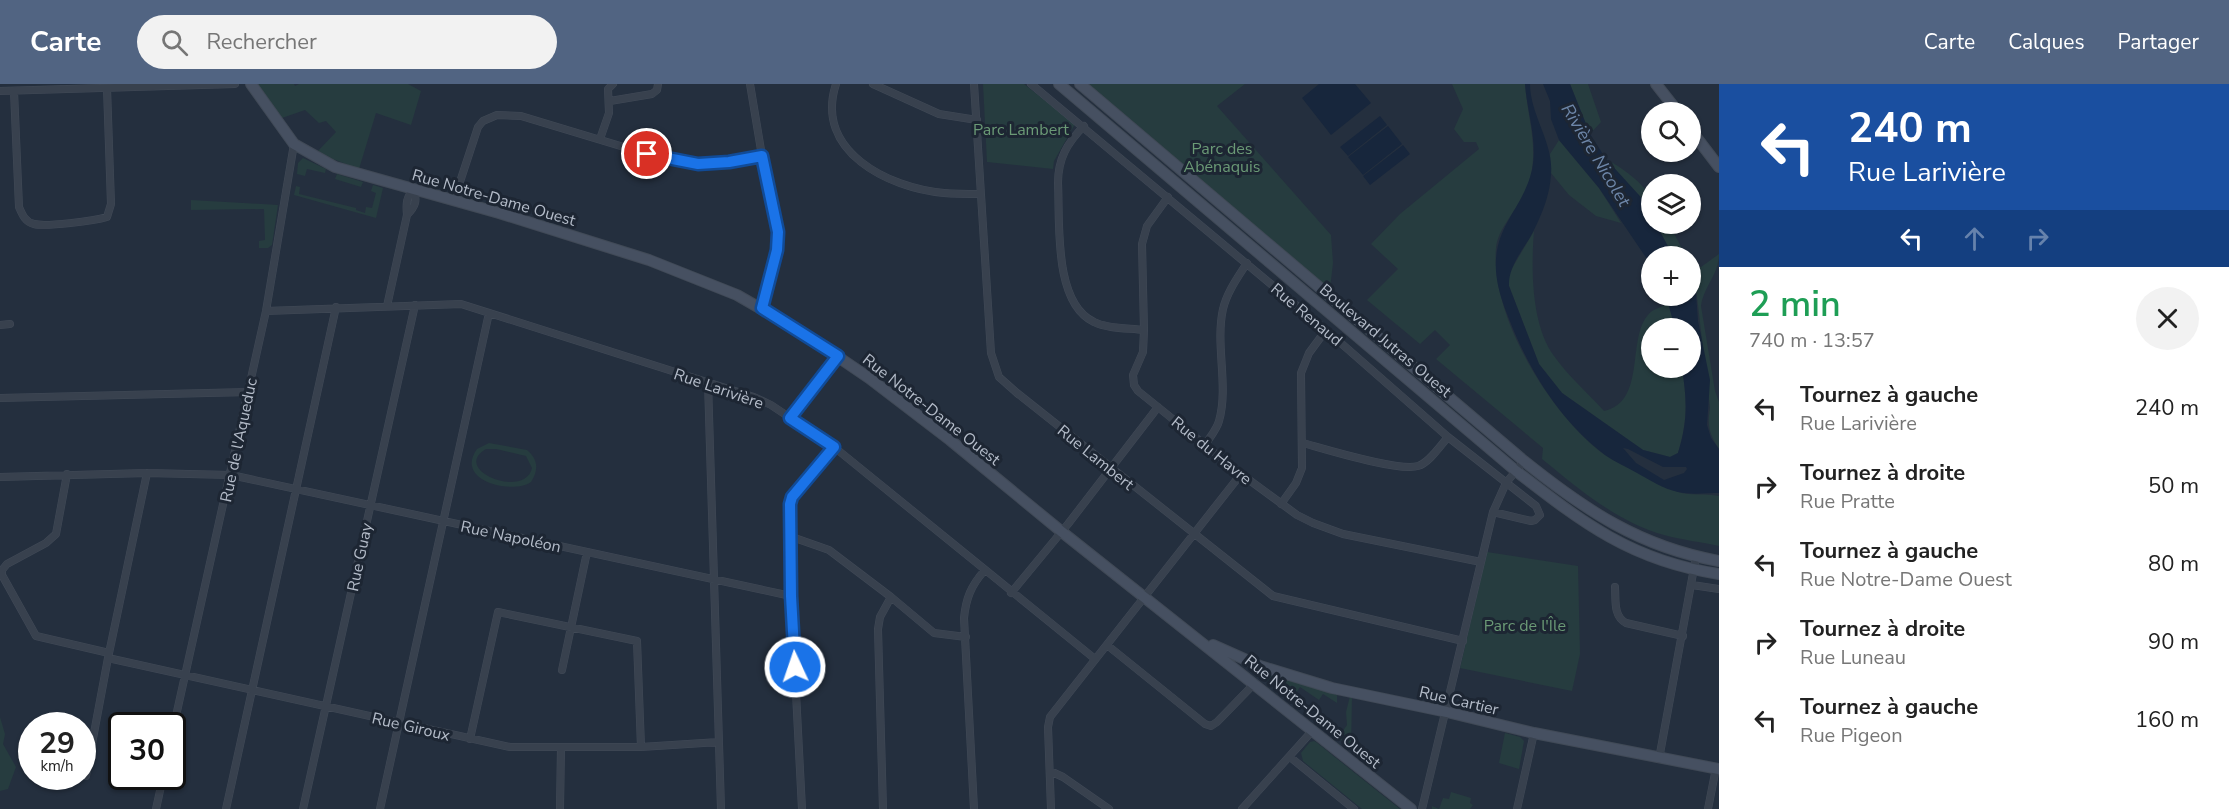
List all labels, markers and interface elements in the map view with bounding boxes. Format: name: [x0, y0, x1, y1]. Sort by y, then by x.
search box: [137, 15, 557, 69]
text: Carte: [30, 23, 101, 61]
icon: search: [158, 26, 191, 59]
text: Rechercher: [206, 27, 317, 57]
text: Carte: [1924, 28, 1975, 56]
text: Calques: [2008, 28, 2085, 56]
text: Partager: [2118, 28, 2199, 56]
water label: Rivière Nicolet: [1556, 99, 1637, 212]
text: 240 m: [1848, 100, 1972, 157]
map controls: [1641, 102, 1701, 378]
button: search: [1641, 102, 1701, 162]
icon: left: [1749, 108, 1827, 186]
park label: Parc Lambert: [973, 119, 1069, 141]
pin: [621, 128, 672, 179]
icon: arrive: [630, 137, 663, 170]
park label: Parc des Abénaquis: [1184, 138, 1260, 178]
text: Rue Larivière: [1848, 154, 2006, 191]
street label: Rue Notre-Dame Ouest: [409, 164, 579, 232]
button: layers: [1641, 174, 1701, 234]
icon: left: [1895, 222, 1928, 255]
icon: ahead: [1958, 222, 1991, 255]
icon: right: [2021, 222, 2054, 255]
button: +: [1641, 246, 1701, 306]
street label: Rue Renaud: [1266, 278, 1347, 351]
street label: Boulevard Jutras Ouest: [1315, 279, 1456, 403]
text: 2 min: [1749, 280, 1841, 329]
button: close: [2136, 287, 2199, 350]
button: −: [1641, 318, 1701, 378]
text: 740 m · 13:57: [1749, 327, 1875, 354]
street label: Rue Notre-Dame Ouest: [858, 349, 1005, 471]
street label: Rue Larivière: [671, 363, 766, 415]
street label: Rue de l'Aqueduc: [215, 376, 263, 504]
text: Tournez à gauche: [1800, 380, 1978, 410]
icon: left: [1749, 392, 1782, 425]
text: 240 m: [2135, 393, 2199, 423]
text: Rue Larivière: [1800, 410, 1917, 437]
street label: Rue du Havre: [1166, 411, 1256, 490]
street label: Rue Lambert: [1052, 420, 1139, 496]
text: Tournez à droite: [1800, 458, 1965, 488]
icon: right: [1749, 470, 1782, 503]
text: 50 m: [2148, 471, 2199, 501]
text: Rue Pratte: [1800, 488, 1895, 515]
street label: Rue Napoléon: [459, 516, 563, 558]
street label: Rue Guay: [342, 520, 378, 594]
text: Tournez à gauche: [1800, 536, 1978, 566]
icon: left: [1749, 548, 1782, 581]
text: 80 m: [2148, 549, 2199, 579]
text: Rue Notre-Dame Ouest: [1800, 566, 2012, 593]
text: Tournez à droite: [1800, 614, 1965, 644]
park label: Parc de l'Île: [1484, 615, 1566, 637]
icon: right: [1749, 626, 1782, 659]
text: 90 m: [2148, 627, 2199, 657]
position arrow: [763, 635, 827, 699]
text: Rue Luneau: [1800, 644, 1906, 671]
street label: Rue Notre-Dame Ouest: [1240, 650, 1385, 774]
street label: Rue Cartier: [1417, 681, 1501, 721]
text: Tournez à gauche: [1800, 692, 1978, 722]
icon: left: [1749, 704, 1782, 737]
text: 160 m: [2135, 705, 2199, 735]
street label: Rue Giroux: [370, 707, 453, 747]
speed limit sign: 30: [108, 712, 186, 790]
text: Rue Pigeon: [1800, 722, 1903, 749]
text: 29: [39, 723, 75, 764]
text: km/h: [40, 756, 74, 776]

